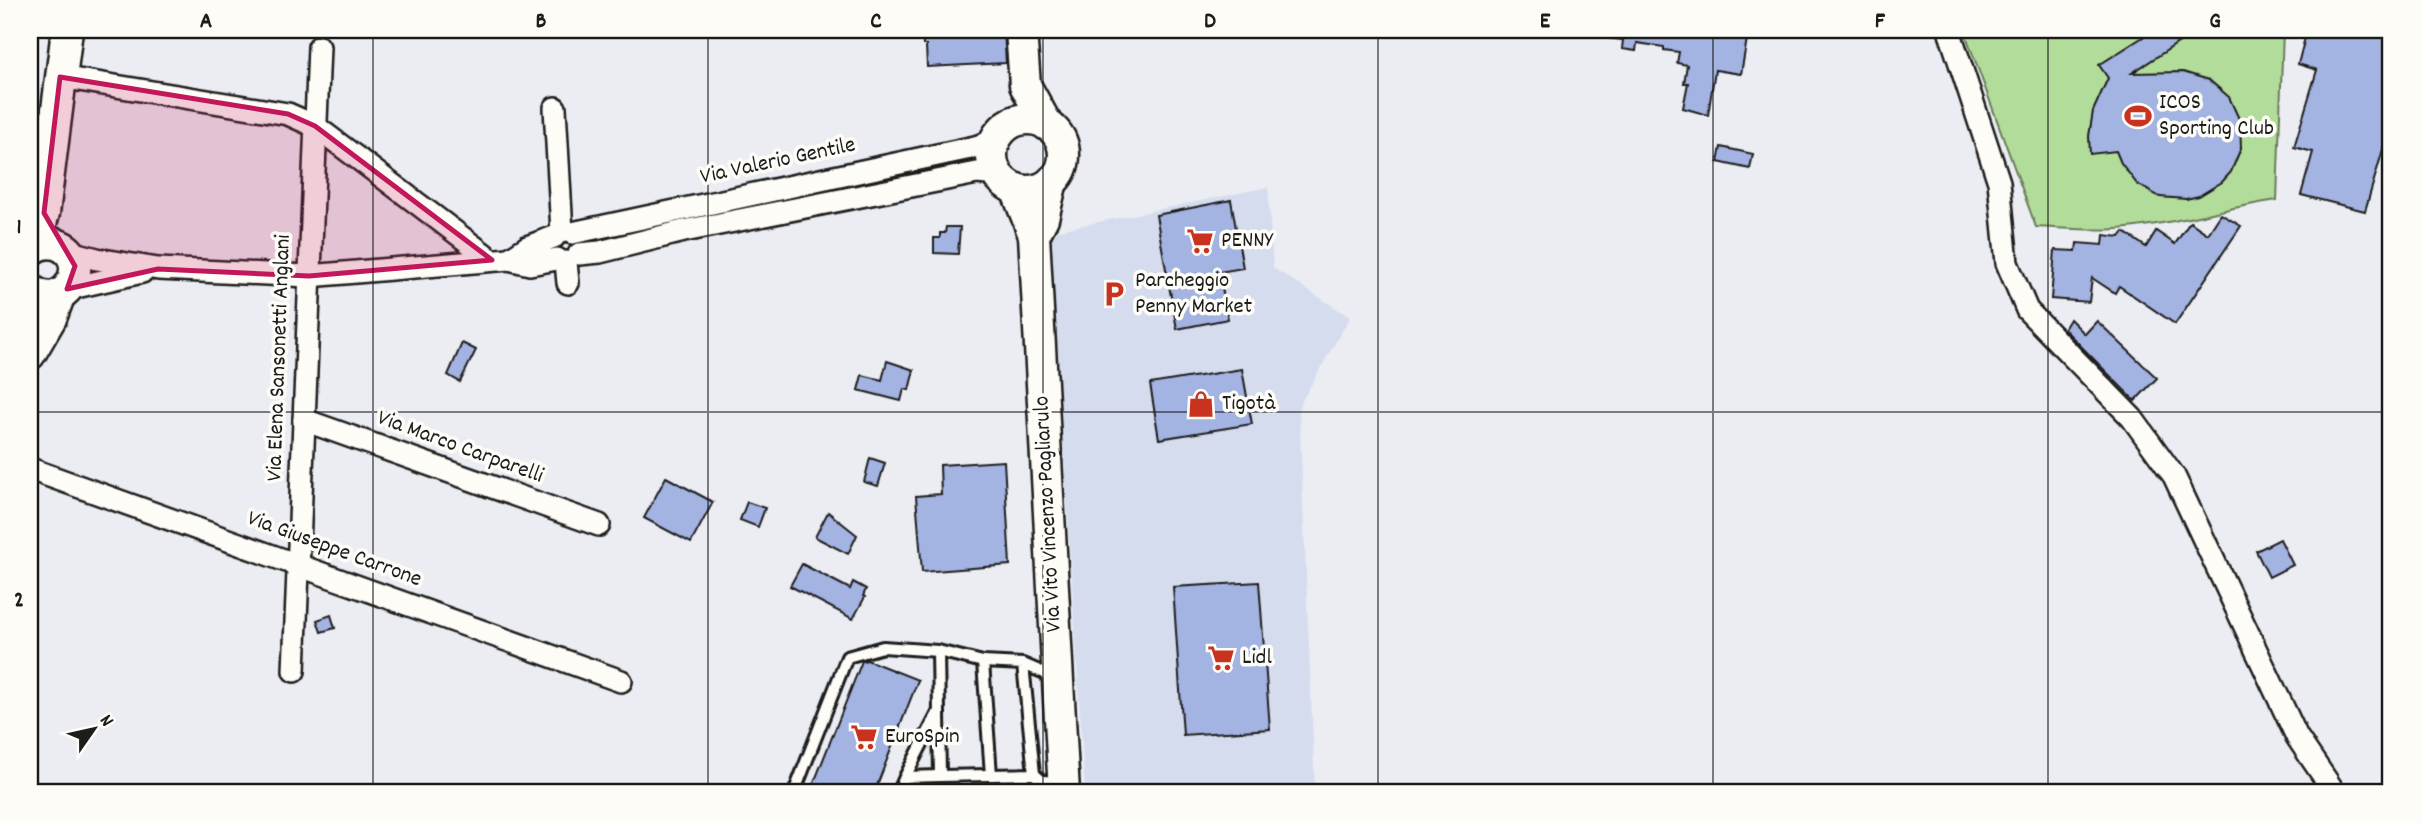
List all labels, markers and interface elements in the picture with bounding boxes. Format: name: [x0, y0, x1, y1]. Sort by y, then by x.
text: A: [200, 6, 212, 39]
text: B: [536, 6, 547, 39]
text: C: [870, 6, 882, 39]
text: D: [1204, 6, 1216, 39]
text: E: [1540, 6, 1551, 39]
text: F: [1875, 6, 1886, 39]
text: G: [2209, 6, 2221, 39]
place label: ICOS Sporting Club: [2159, 87, 2274, 146]
sports icon: ICOS Sporting Club: [2123, 101, 2153, 131]
street label: Via Valerio Gentile: [697, 129, 859, 195]
text: 1: [16, 212, 22, 245]
place label: PENNY: [1221, 225, 1274, 258]
supermarket icon: PENNY: [1185, 226, 1215, 256]
street label: Via Elena Sansonetti Anglani: [259, 234, 301, 482]
place label: Parcheggio Penny Market: [1135, 265, 1252, 324]
parking icon: Parcheggio Penny Market: [1099, 279, 1129, 309]
place label: Tigotà: [1222, 388, 1276, 421]
shop icon: Tigotà: [1186, 389, 1216, 419]
street label: Via Vito Vincenzo Pagliarulo: [1026, 395, 1072, 633]
street label: Via Marco Carparelli: [372, 403, 548, 493]
street label: Via Giuseppe Carrone: [242, 503, 426, 597]
text: 2: [14, 585, 24, 618]
place label: Lidl: [1242, 642, 1272, 675]
supermarket icon: Lidl: [1206, 643, 1236, 673]
north arrow: [60, 694, 130, 764]
text: N: [91, 710, 119, 733]
place label: EuroSpin: [885, 721, 960, 754]
supermarket icon: EuroSpin: [849, 722, 879, 752]

